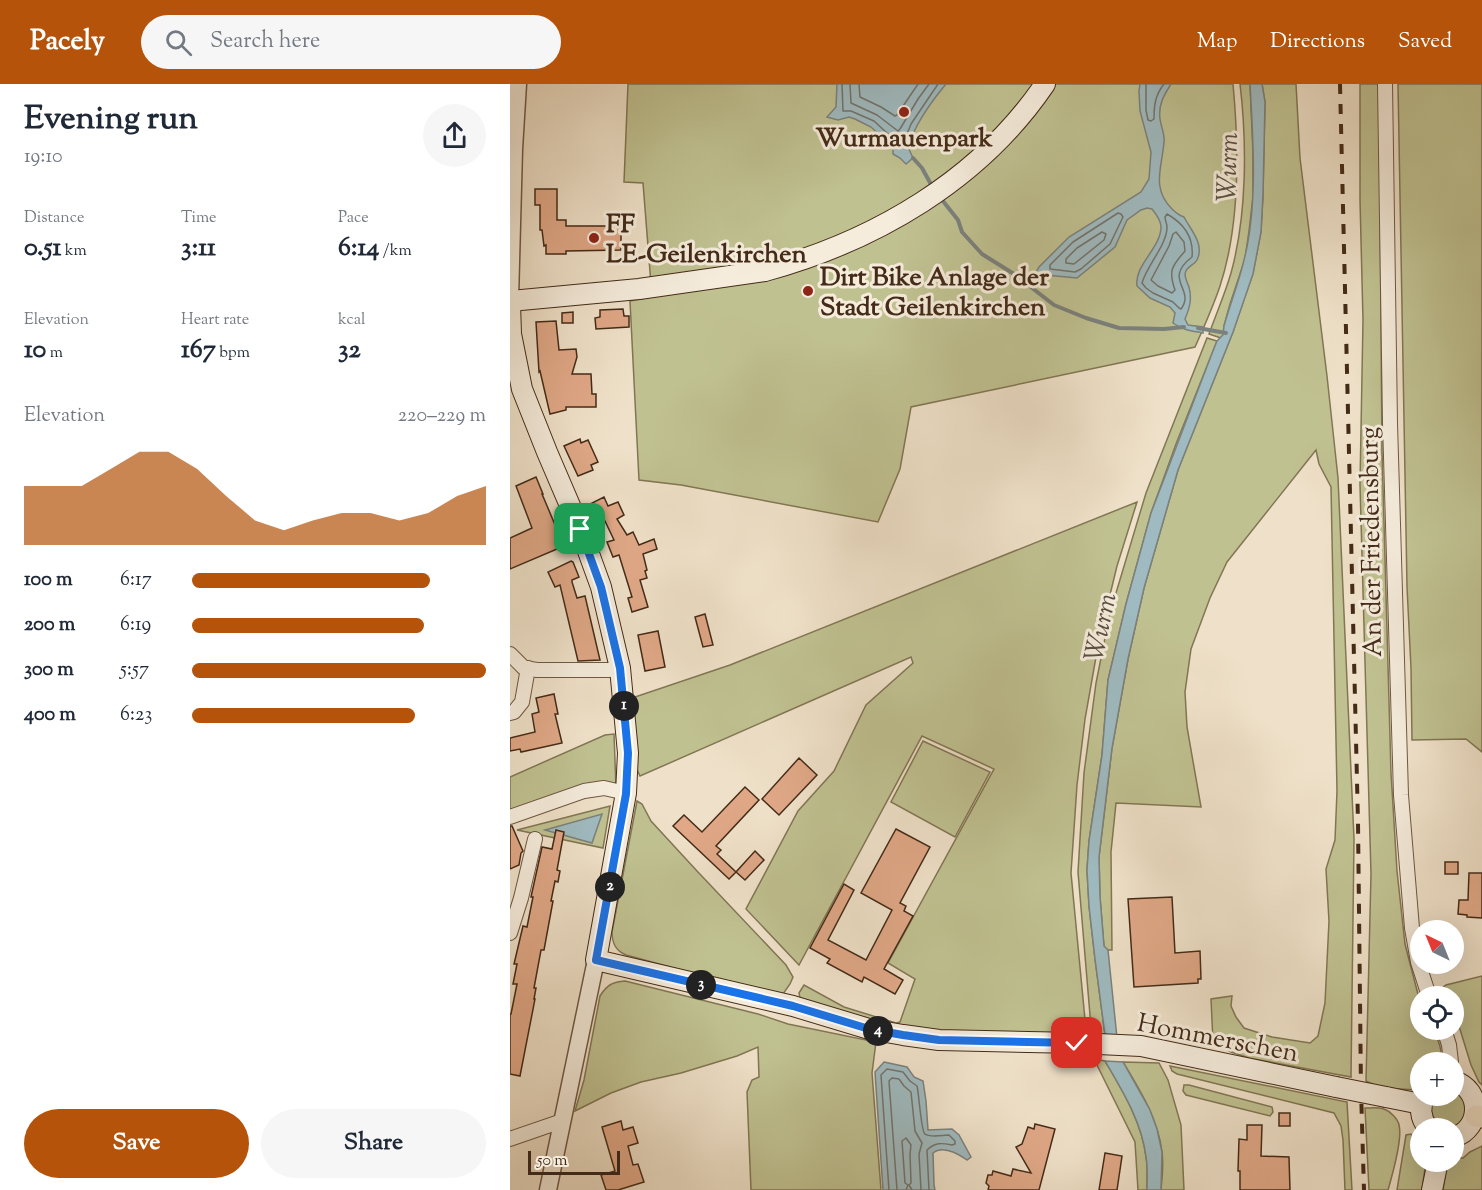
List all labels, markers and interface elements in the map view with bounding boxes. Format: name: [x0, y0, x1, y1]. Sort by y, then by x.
search box: [141, 15, 561, 69]
text: Pacely: [30, 22, 105, 62]
icon: search: [162, 26, 195, 59]
text: Search here: [210, 26, 320, 58]
text: Map: [1197, 27, 1237, 57]
text: Directions: [1270, 27, 1365, 57]
text: Saved: [1398, 27, 1452, 57]
text: Evening run: [24, 96, 198, 144]
button: share: [423, 104, 486, 167]
marker: Wurmauenpark: [897, 105, 911, 119]
place label: Wurmauenpark: [815, 121, 993, 158]
water label: Wurm: [1209, 131, 1250, 202]
text: 19:10: [24, 143, 63, 172]
text: Distance: [24, 207, 84, 230]
text: Time: [181, 207, 217, 230]
text: Pace: [338, 207, 369, 230]
place label: FF LE-Geilenkirchen: [606, 207, 807, 274]
text: 0.51: [24, 230, 61, 267]
text: 3:11: [181, 230, 216, 267]
text: 6:14: [338, 230, 379, 267]
marker: FF LE-Geilenkirchen: [587, 231, 601, 245]
text: km: [61, 240, 87, 263]
text: /km: [379, 240, 412, 263]
place label: Dirt Bike Anlage der Stadt Geilenkirchen: [820, 260, 1049, 327]
marker: Dirt Bike Anlage der Stadt Geilenkirchen: [801, 284, 815, 298]
text: Elevation: [24, 309, 89, 332]
text: Heart rate: [181, 309, 249, 332]
text: kcal: [338, 309, 366, 332]
text: 10: [24, 332, 46, 369]
text: 167: [181, 332, 216, 369]
text: 32: [338, 332, 361, 369]
text: m: [46, 342, 63, 365]
text: bpm: [216, 342, 250, 365]
text: Elevation: [24, 402, 105, 431]
text: 220–229 m: [398, 402, 486, 431]
street label: An der Friedensburg: [1352, 426, 1393, 658]
pin: [554, 503, 605, 554]
icon: arrive: [563, 512, 596, 545]
text: 100 m: [24, 566, 73, 595]
text: 6:17: [120, 566, 152, 595]
water label: Wurm: [1076, 589, 1129, 666]
text: 200 m: [24, 611, 75, 640]
text: 6:19: [120, 611, 151, 640]
text: 300 m: [24, 656, 74, 685]
text: 5:57: [120, 656, 149, 685]
pin: 1: [609, 691, 639, 721]
text: 1: [621, 694, 627, 717]
text: 400 m: [24, 701, 76, 730]
text: 6:23: [120, 701, 152, 730]
pin: 2: [595, 872, 625, 902]
text: 2: [606, 875, 614, 898]
north arrow: [1410, 920, 1464, 974]
map controls: [1410, 920, 1464, 1172]
pin: 3: [686, 970, 716, 1000]
text: 3: [698, 973, 704, 996]
button: locate: [1410, 986, 1464, 1040]
street label: Hommerschen: [1134, 1006, 1301, 1073]
pin: 4: [863, 1016, 893, 1046]
pin: [1051, 1017, 1102, 1068]
text: 4: [874, 1019, 882, 1042]
icon: check: [1060, 1026, 1093, 1059]
button: +: [1410, 1052, 1464, 1106]
button: Save: [24, 1109, 249, 1178]
button: Share: [261, 1109, 486, 1178]
button: −: [1410, 1118, 1464, 1172]
scale bar: [528, 1148, 620, 1176]
text: 50 m: [537, 1150, 568, 1173]

